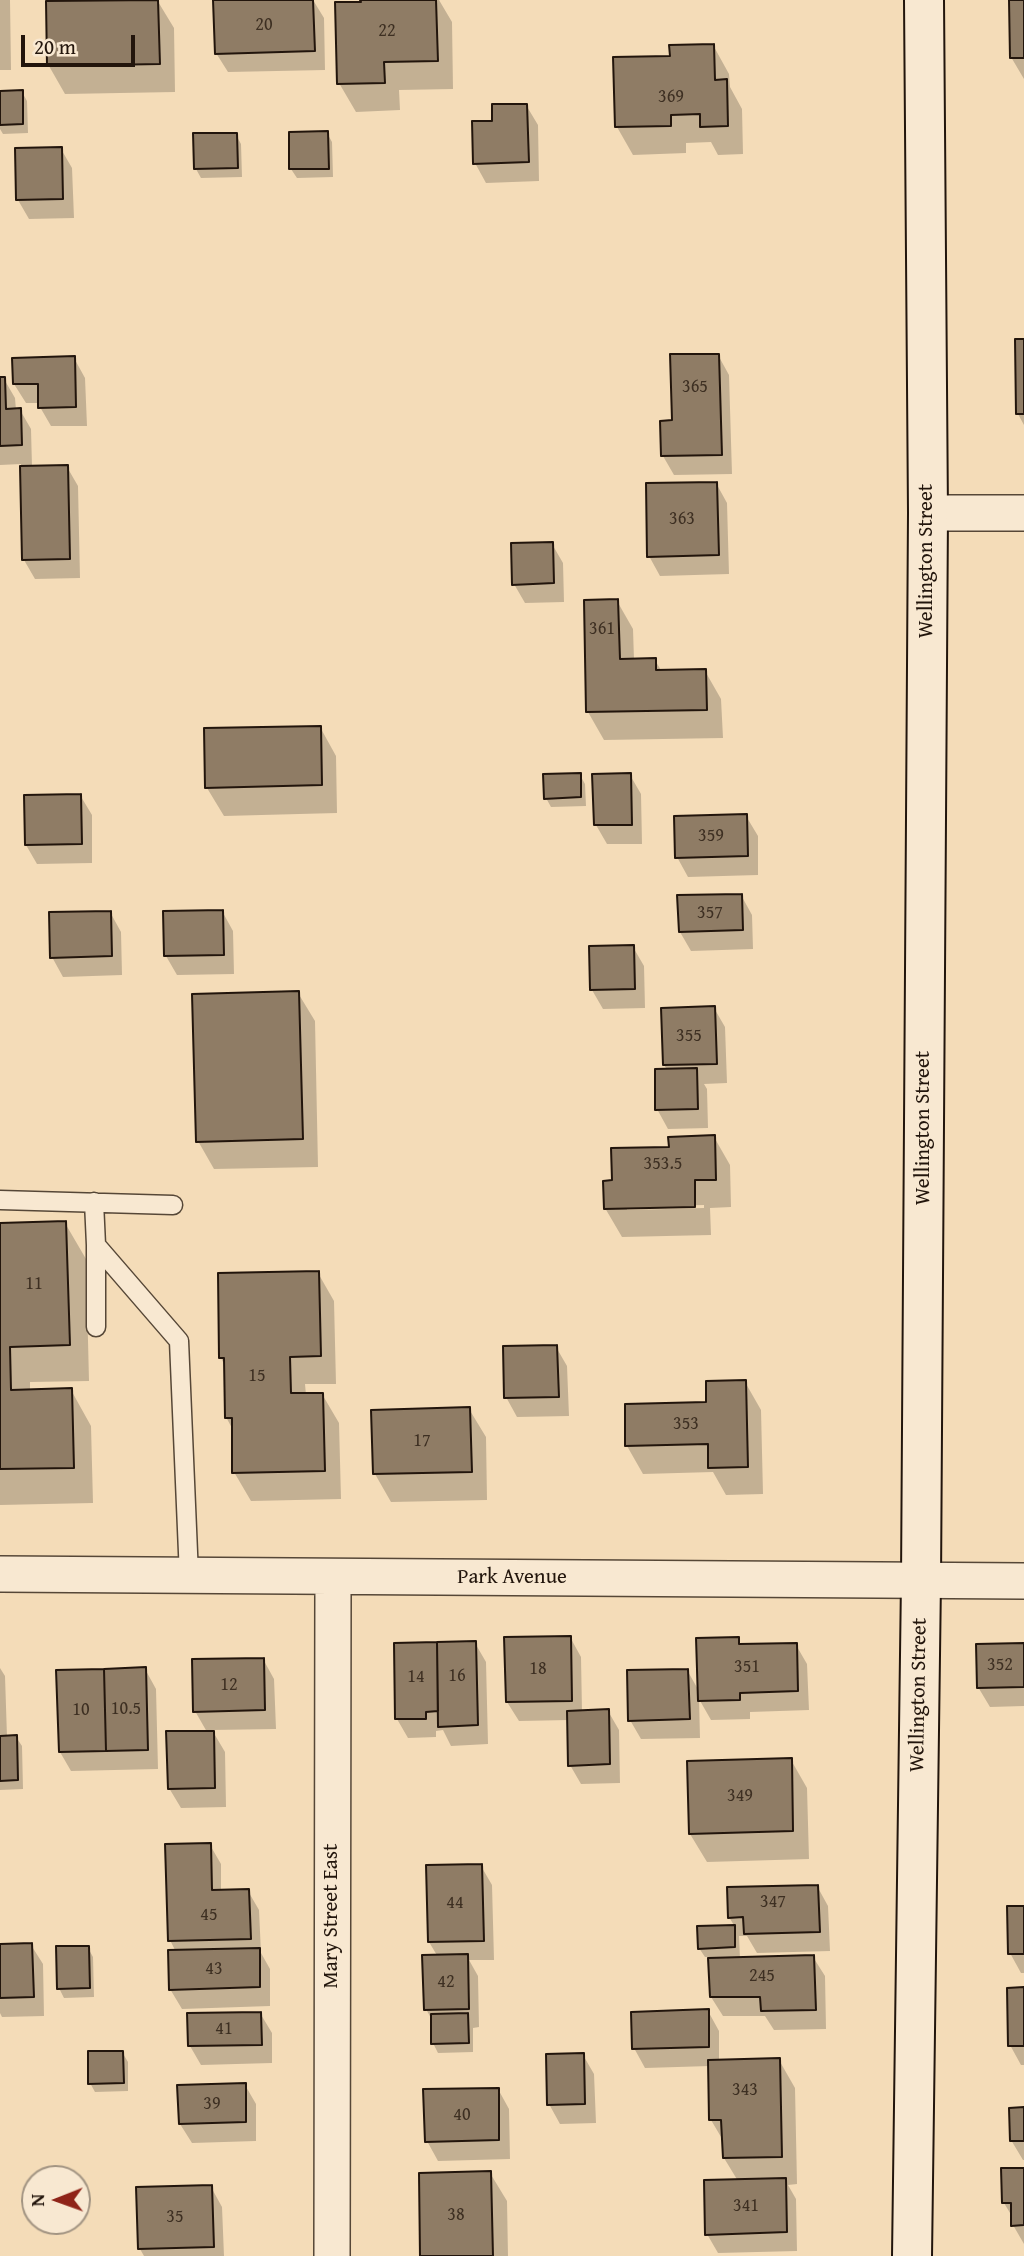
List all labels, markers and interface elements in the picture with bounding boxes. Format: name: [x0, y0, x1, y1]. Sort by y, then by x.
house number: 20: [255, 14, 273, 36]
house number: 22: [378, 20, 396, 42]
scale bar: [24, 21, 138, 65]
text: 20 m: [34, 31, 76, 62]
house number: 369: [658, 86, 684, 108]
house number: 365: [682, 376, 708, 398]
street label: Wellington Street: [914, 484, 940, 638]
house number: 363: [669, 508, 695, 530]
house number: 361: [589, 618, 615, 640]
house number: 359: [698, 825, 724, 847]
house number: 357: [697, 902, 723, 924]
house number: 355: [676, 1025, 702, 1047]
street label: Wellington Street: [911, 1051, 937, 1205]
house number: 353.5: [643, 1153, 683, 1175]
house number: 11: [25, 1273, 43, 1295]
house number: 15: [248, 1365, 266, 1387]
house number: 353: [673, 1413, 699, 1435]
house number: 17: [413, 1430, 431, 1452]
street label: Park Avenue: [457, 1565, 567, 1591]
street label: Wellington Street: [905, 1618, 933, 1772]
house number: 352: [987, 1654, 1013, 1676]
house number: 351: [734, 1656, 760, 1678]
house number: 18: [529, 1658, 547, 1680]
house number: 16: [448, 1665, 466, 1687]
house number: 14: [407, 1666, 425, 1688]
house number: 12: [220, 1674, 238, 1696]
house number: 10.5: [111, 1698, 141, 1720]
house number: 10: [72, 1699, 90, 1721]
house number: 349: [727, 1785, 753, 1807]
street label: Mary Street East: [319, 1844, 345, 1988]
house number: 347: [760, 1891, 786, 1913]
house number: 44: [446, 1892, 464, 1914]
house number: 45: [200, 1904, 218, 1926]
house number: 43: [205, 1958, 223, 1980]
house number: 245: [749, 1965, 775, 1987]
house number: 42: [437, 1971, 455, 1993]
house number: 41: [215, 2018, 233, 2040]
house number: 343: [732, 2079, 758, 2101]
house number: 39: [203, 2093, 221, 2115]
house number: 40: [453, 2104, 471, 2126]
north arrow: [21, 2165, 91, 2235]
text: N: [23, 2194, 51, 2207]
house number: 341: [733, 2195, 759, 2217]
house number: 38: [447, 2204, 465, 2226]
house number: 35: [166, 2206, 184, 2228]

